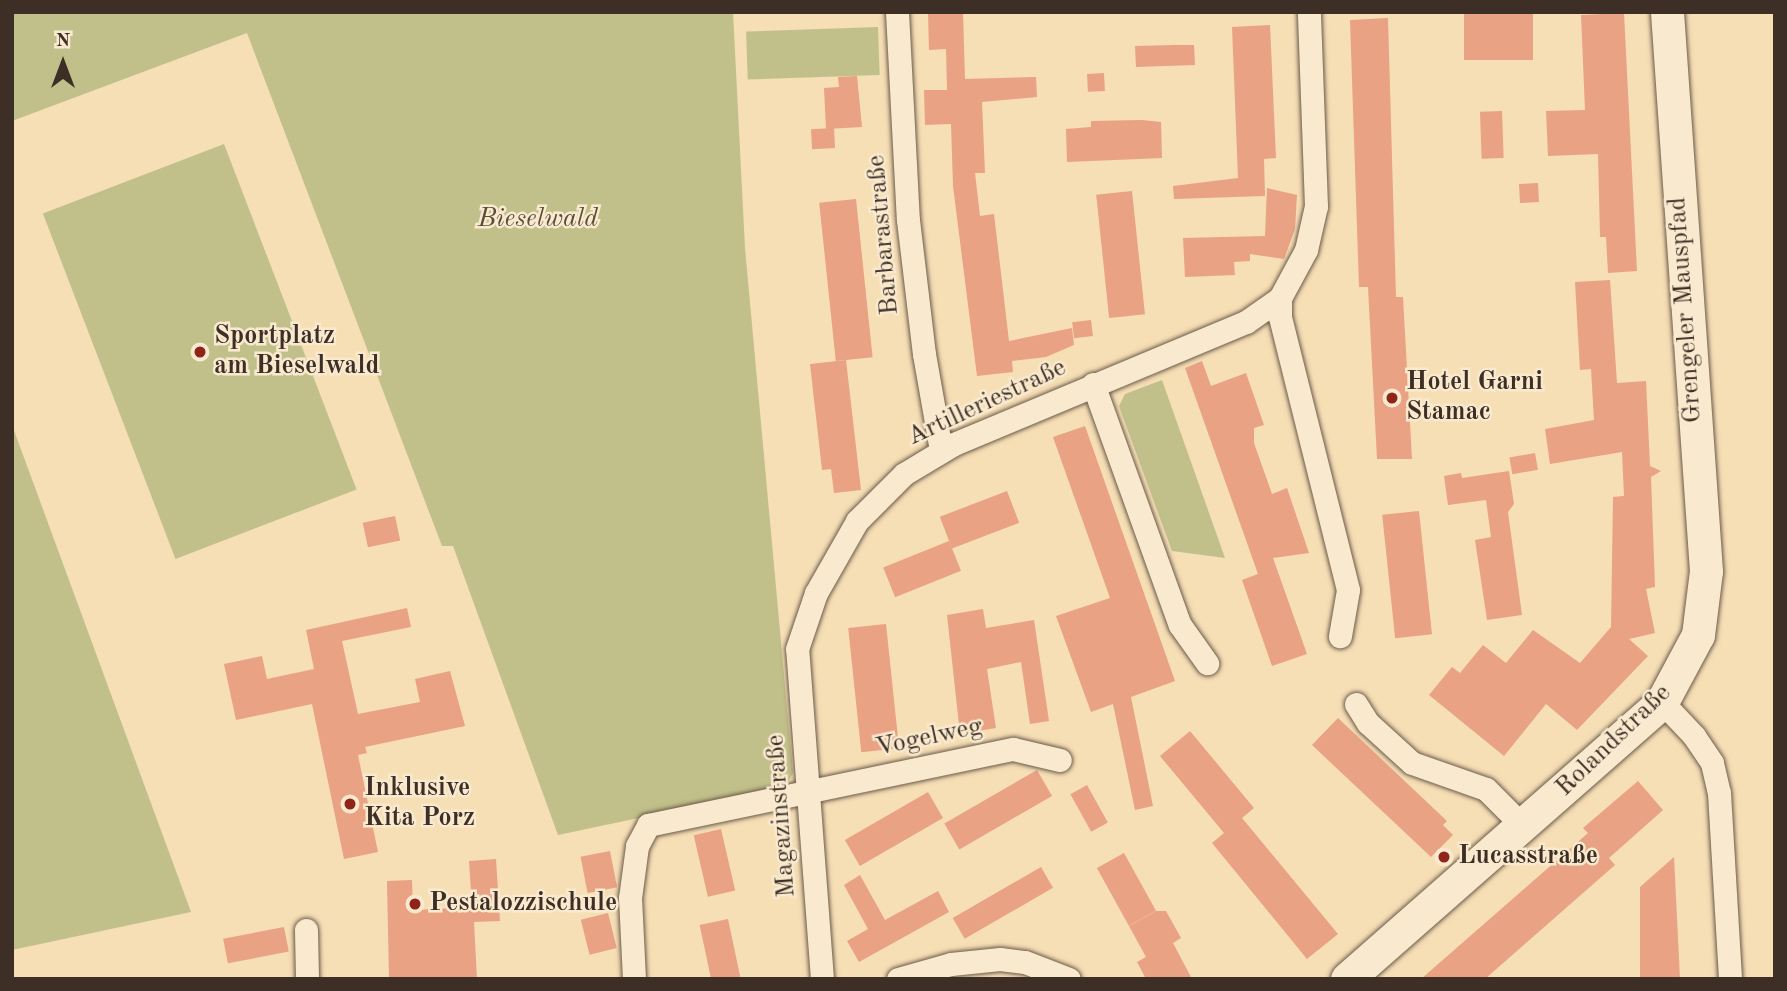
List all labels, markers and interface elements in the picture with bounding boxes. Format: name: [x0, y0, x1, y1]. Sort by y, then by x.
north arrow: [28, 28, 98, 98]
text: N: [56, 32, 70, 51]
street label: Barbarastraße: [861, 154, 907, 316]
street label: Grengeler Mauspfad: [1663, 196, 1709, 424]
park label: Bieselwald: [478, 204, 598, 236]
place label: Sportplatz am Bieselwald: [214, 321, 379, 382]
marker: Sportplatz am Bieselwald: [192, 344, 208, 360]
street label: Artilleriestraße: [903, 353, 1071, 453]
place label: Hotel Garni Stamac: [1406, 367, 1543, 428]
marker: Hotel Garni Stamac: [1384, 390, 1400, 406]
street label: Rolandstraße: [1550, 678, 1678, 804]
street label: Vogelweg: [873, 711, 985, 765]
street label: Magazinstraße: [761, 733, 803, 899]
place label: Inklusive Kita Porz: [364, 773, 475, 834]
marker: Inklusive Kita Porz: [342, 796, 358, 812]
place label: Lucasstraße: [1458, 841, 1598, 873]
marker: Lucasstraße: [1436, 849, 1452, 865]
place label: Pestalozzischule: [429, 888, 617, 920]
marker: Pestalozzischule: [407, 896, 423, 912]

